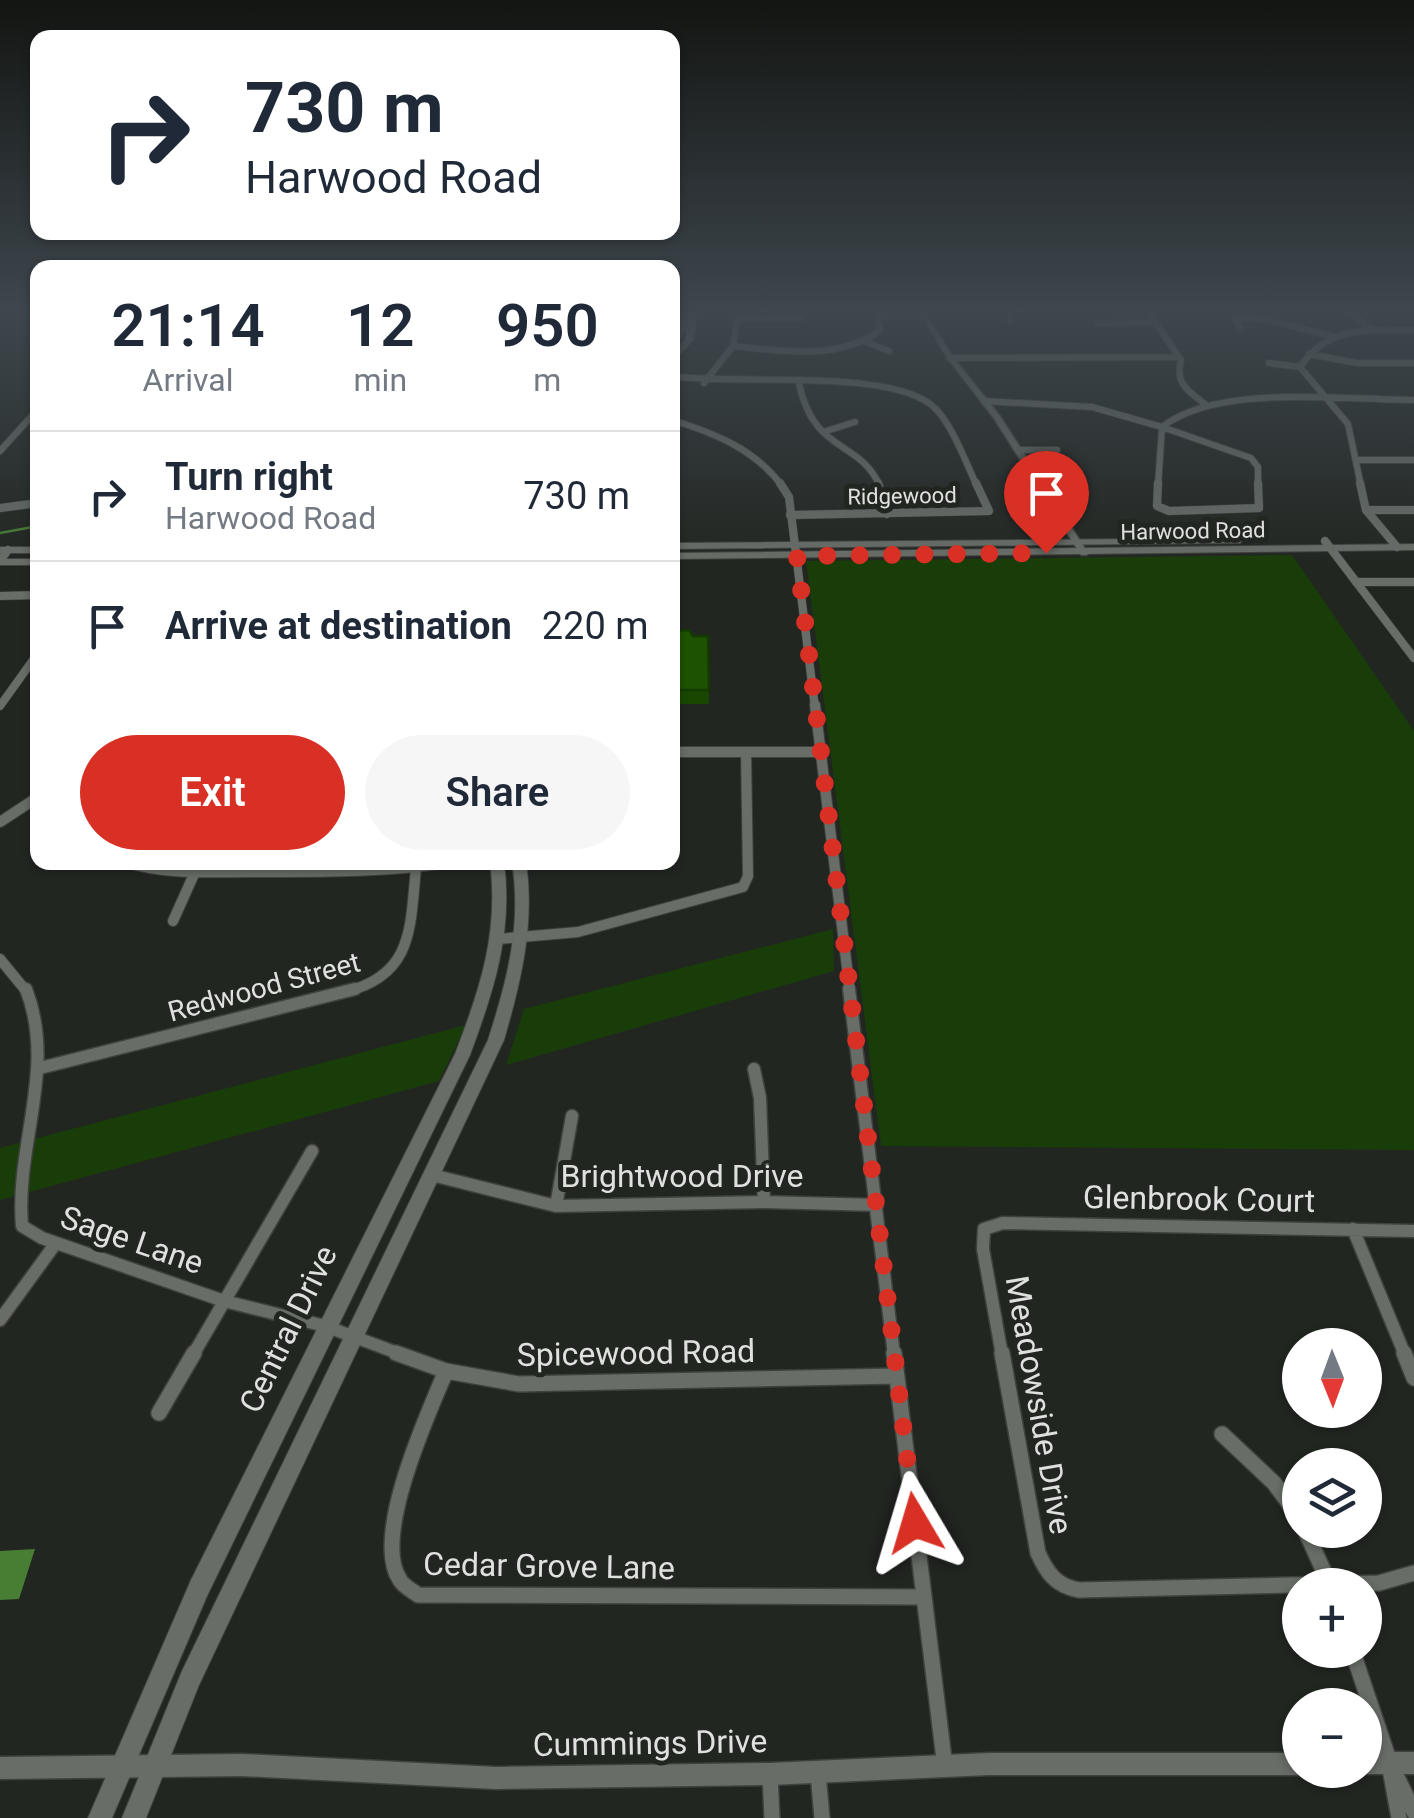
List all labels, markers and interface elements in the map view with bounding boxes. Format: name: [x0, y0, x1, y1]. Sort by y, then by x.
text: 730 m: [245, 67, 444, 149]
icon: right: [80, 70, 210, 200]
text: Harwood Road: [245, 151, 542, 204]
text: 21:14: [111, 290, 265, 361]
text: 12: [346, 290, 415, 361]
text: 950: [496, 290, 599, 361]
text: Arrival: [143, 361, 233, 399]
text: min: [354, 361, 407, 399]
text: m: [533, 361, 561, 399]
pin: [1004, 451, 1089, 554]
text: Turn right: [165, 455, 333, 499]
icon: arrive: [1019, 466, 1074, 521]
icon: right: [80, 469, 135, 524]
text: 730 m: [523, 474, 630, 518]
street label: Ridgewood: [847, 483, 957, 509]
text: Harwood Road: [165, 499, 376, 537]
street label: Harwood Road: [1120, 517, 1266, 545]
icon: arrive: [80, 599, 135, 654]
text: Arrive at destination: [165, 604, 512, 648]
text: 220 m: [542, 604, 649, 648]
button: Exit: [80, 735, 345, 850]
button: Share: [365, 735, 630, 850]
street label: Redwood Street: [164, 946, 364, 1028]
street label: Brightwood Drive: [560, 1157, 804, 1195]
street label: Glenbrook Court: [1083, 1178, 1315, 1220]
street label: Sage Lane: [56, 1198, 208, 1282]
street label: Central Drive: [231, 1239, 345, 1419]
street label: Meadowside Drive: [998, 1273, 1080, 1537]
north arrow: [1282, 1328, 1382, 1428]
map controls: [1282, 1328, 1382, 1788]
street label: Spicewood Road: [516, 1332, 756, 1374]
button: layers: [1282, 1448, 1382, 1548]
position arrow: [863, 1471, 967, 1575]
street label: Cedar Grove Lane: [423, 1545, 675, 1587]
button: +: [1282, 1568, 1382, 1668]
button: −: [1282, 1688, 1382, 1788]
street label: Cummings Drive: [533, 1722, 767, 1764]

